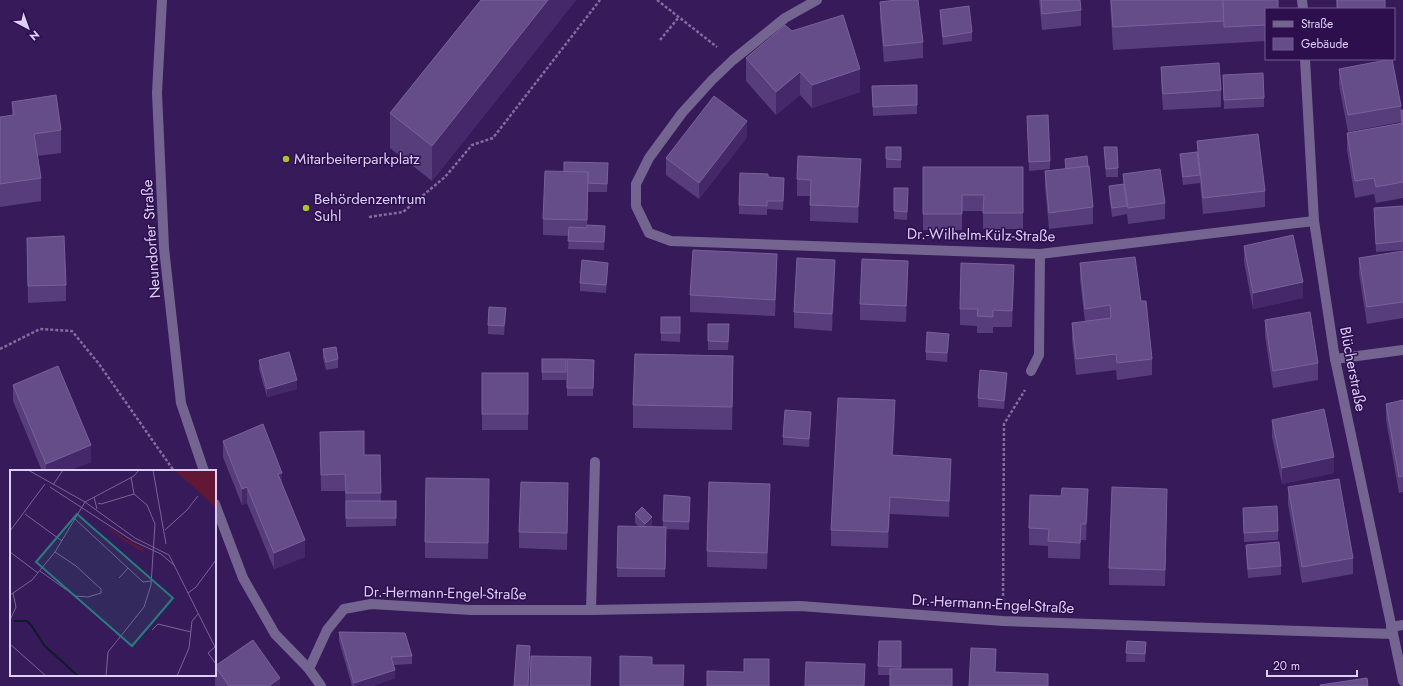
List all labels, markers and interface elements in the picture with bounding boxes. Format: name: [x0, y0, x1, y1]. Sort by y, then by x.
north arrow: [8, 8, 48, 48]
legend: [1265, 8, 1395, 60]
text: Straße: [1301, 15, 1333, 33]
text: N: [26, 27, 43, 44]
text: Gebäude: [1301, 35, 1348, 53]
place label: Mitarbeiterparkplatz: [294, 148, 420, 170]
marker: Mitarbeiterparkplatz: [281, 154, 291, 164]
street label: Neundorfer Straße: [136, 179, 166, 299]
place label: Behördenzentrum Suhl: [314, 188, 426, 227]
marker: Behördenzentrum Suhl: [301, 203, 311, 213]
street label: Dr.-Wilhelm-Külz-Straße: [907, 223, 1056, 247]
street label: Blücherstraße: [1334, 325, 1372, 413]
inset map: [10, 470, 216, 676]
street label: Dr.-Hermann-Engel-Straße: [363, 581, 527, 605]
street label: Dr.-Hermann-Engel-Straße: [911, 589, 1075, 619]
scale bar: [1267, 652, 1357, 678]
text: 20 m: [1273, 657, 1300, 675]

